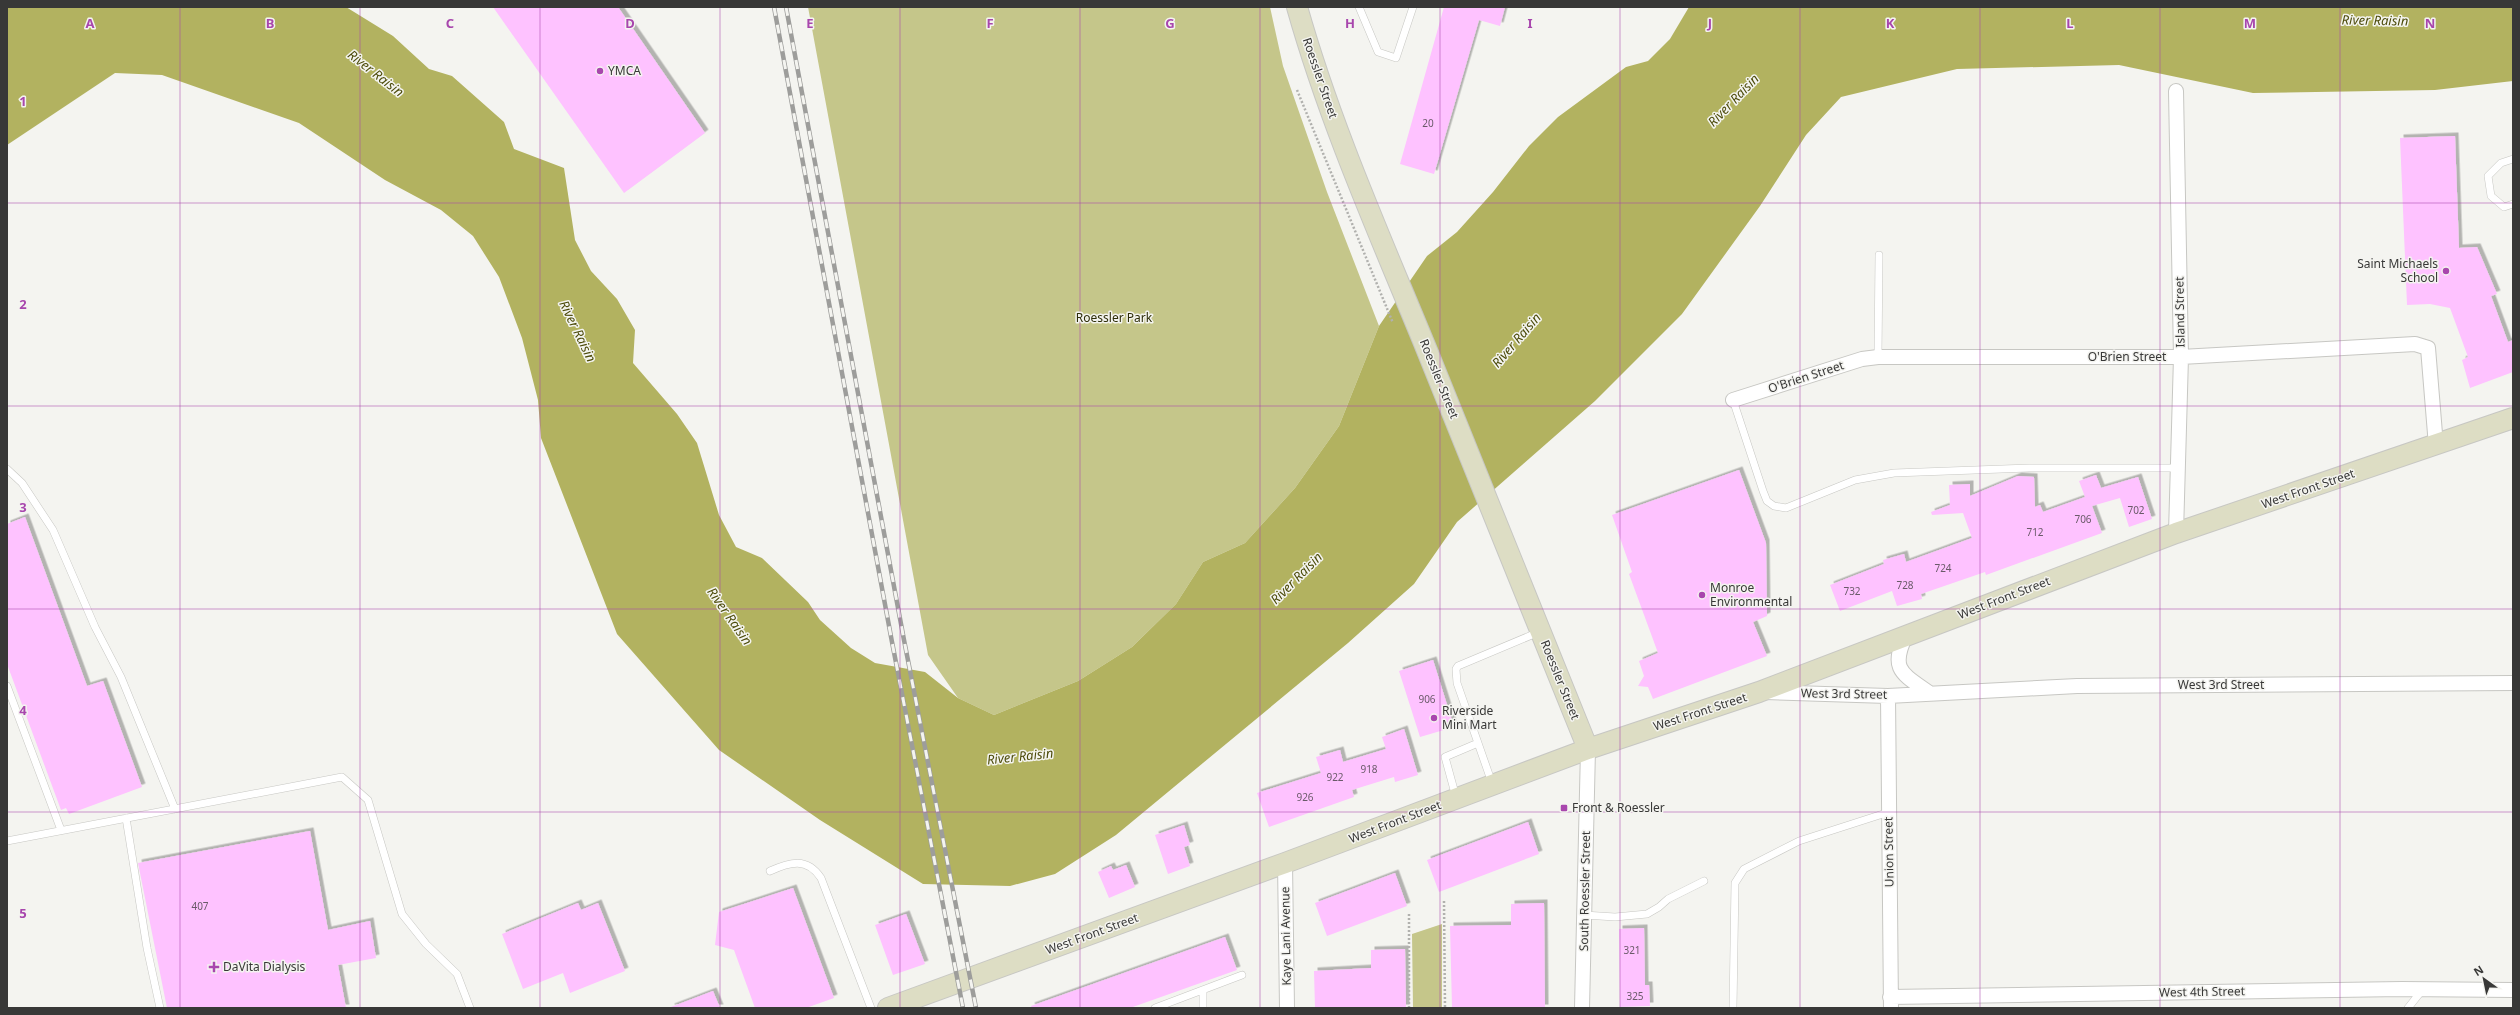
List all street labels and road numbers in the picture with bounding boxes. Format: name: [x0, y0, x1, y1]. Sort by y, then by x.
street label: Roessler Street: [1299, 35, 1342, 121]
street label: Island Street: [2170, 276, 2189, 348]
street label: Roessler Street: [1416, 336, 1463, 422]
street label: O'Brien Street: [2088, 348, 2167, 365]
street label: O'Brien Street: [1766, 356, 1847, 397]
street label: West Front Street: [2259, 464, 2357, 512]
street label: West Front Street: [1955, 572, 2053, 623]
street label: Roessler Street: [1537, 637, 1584, 723]
street label: West 3rd Street: [2178, 676, 2265, 693]
street label: West 3rd Street: [1801, 684, 1888, 703]
street label: West Front Street: [1651, 688, 1749, 735]
street label: West Front Street: [1346, 796, 1444, 847]
street label: Union Street: [1879, 816, 1898, 887]
street label: South Roessler Street: [1575, 830, 1594, 951]
street label: Kaye Lani Avenue: [1276, 886, 1295, 986]
street label: West Front Street: [1043, 909, 1141, 958]
street label: West 4th Street: [2159, 982, 2246, 1001]

